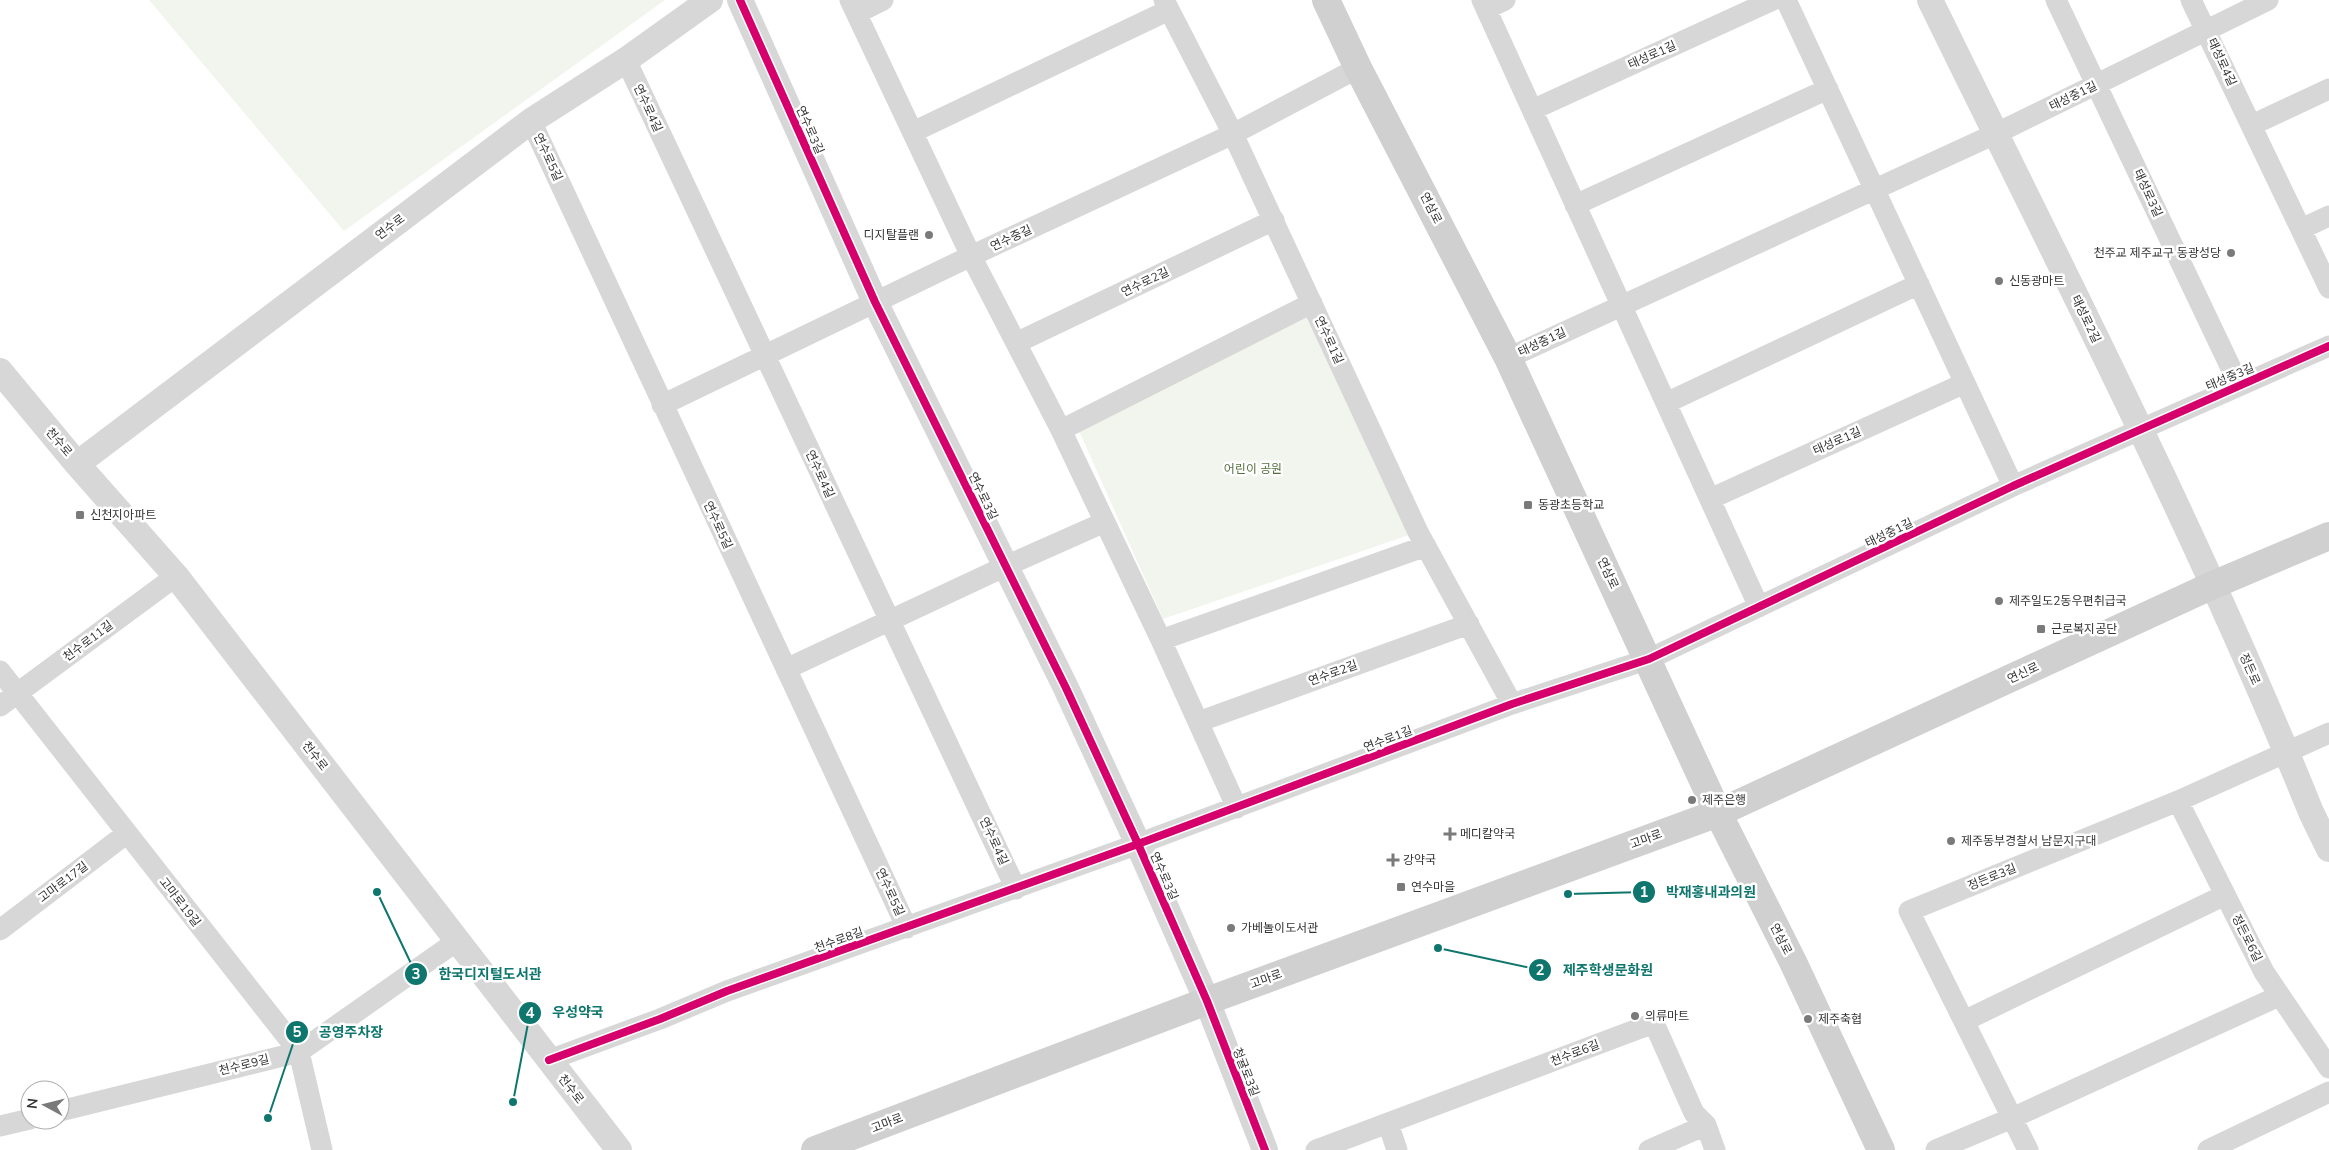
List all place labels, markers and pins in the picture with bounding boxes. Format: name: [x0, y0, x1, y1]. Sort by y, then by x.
place label: 디지탈플랜: [864, 227, 919, 243]
marker: 디지탈플랜: [923, 229, 935, 241]
place label: 천주교 제주교구 동광성당: [2093, 245, 2221, 261]
marker: 천주교 제주교구 동광성당: [2225, 247, 2237, 259]
place label: 신동광마트: [2009, 273, 2064, 289]
marker: 신동광마트: [1993, 275, 2005, 287]
place label: 동광초등학교: [1538, 497, 1604, 513]
marker: 동광초등학교: [1522, 499, 1534, 511]
place label: 신천지아파트: [90, 507, 156, 523]
marker: 신천지아파트: [74, 509, 86, 521]
place label: 제주일도2동우편취급국: [2009, 593, 2127, 609]
marker: 제주일도2동우편취급국: [1993, 595, 2005, 607]
place label: 근로복지공단: [2051, 621, 2117, 637]
marker: 근로복지공단: [2035, 623, 2047, 635]
place label: 제주은행: [1702, 792, 1746, 808]
marker: 제주은행: [1686, 794, 1698, 806]
place label: 메디칼약국: [1460, 826, 1515, 842]
marker: 메디칼약국: [1444, 828, 1456, 840]
place label: 제주동부경찰서 남문지구대: [1961, 833, 2097, 849]
marker: 제주동부경찰서 남문지구대: [1945, 835, 1957, 847]
place label: 강약국: [1403, 852, 1436, 868]
marker: 강약국: [1387, 854, 1399, 866]
callout: 박재홍내과의원: [1631, 878, 1767, 907]
place label: 연수마을: [1411, 879, 1455, 895]
marker: 연수마을: [1395, 881, 1407, 893]
place label: 가베놀이도서관: [1241, 920, 1318, 936]
marker: 가베놀이도서관: [1225, 922, 1237, 934]
callout: 제주학생문화원: [1527, 955, 1663, 984]
callout: 한국디지털도서관: [403, 959, 551, 988]
callout: 우성약국: [517, 998, 614, 1027]
place label: 의류마트: [1645, 1008, 1689, 1024]
marker: 의류마트: [1629, 1010, 1641, 1022]
place label: 제주축협: [1818, 1011, 1862, 1027]
marker: 제주축협: [1802, 1013, 1814, 1025]
callout: 공영주차장: [284, 1018, 393, 1047]

